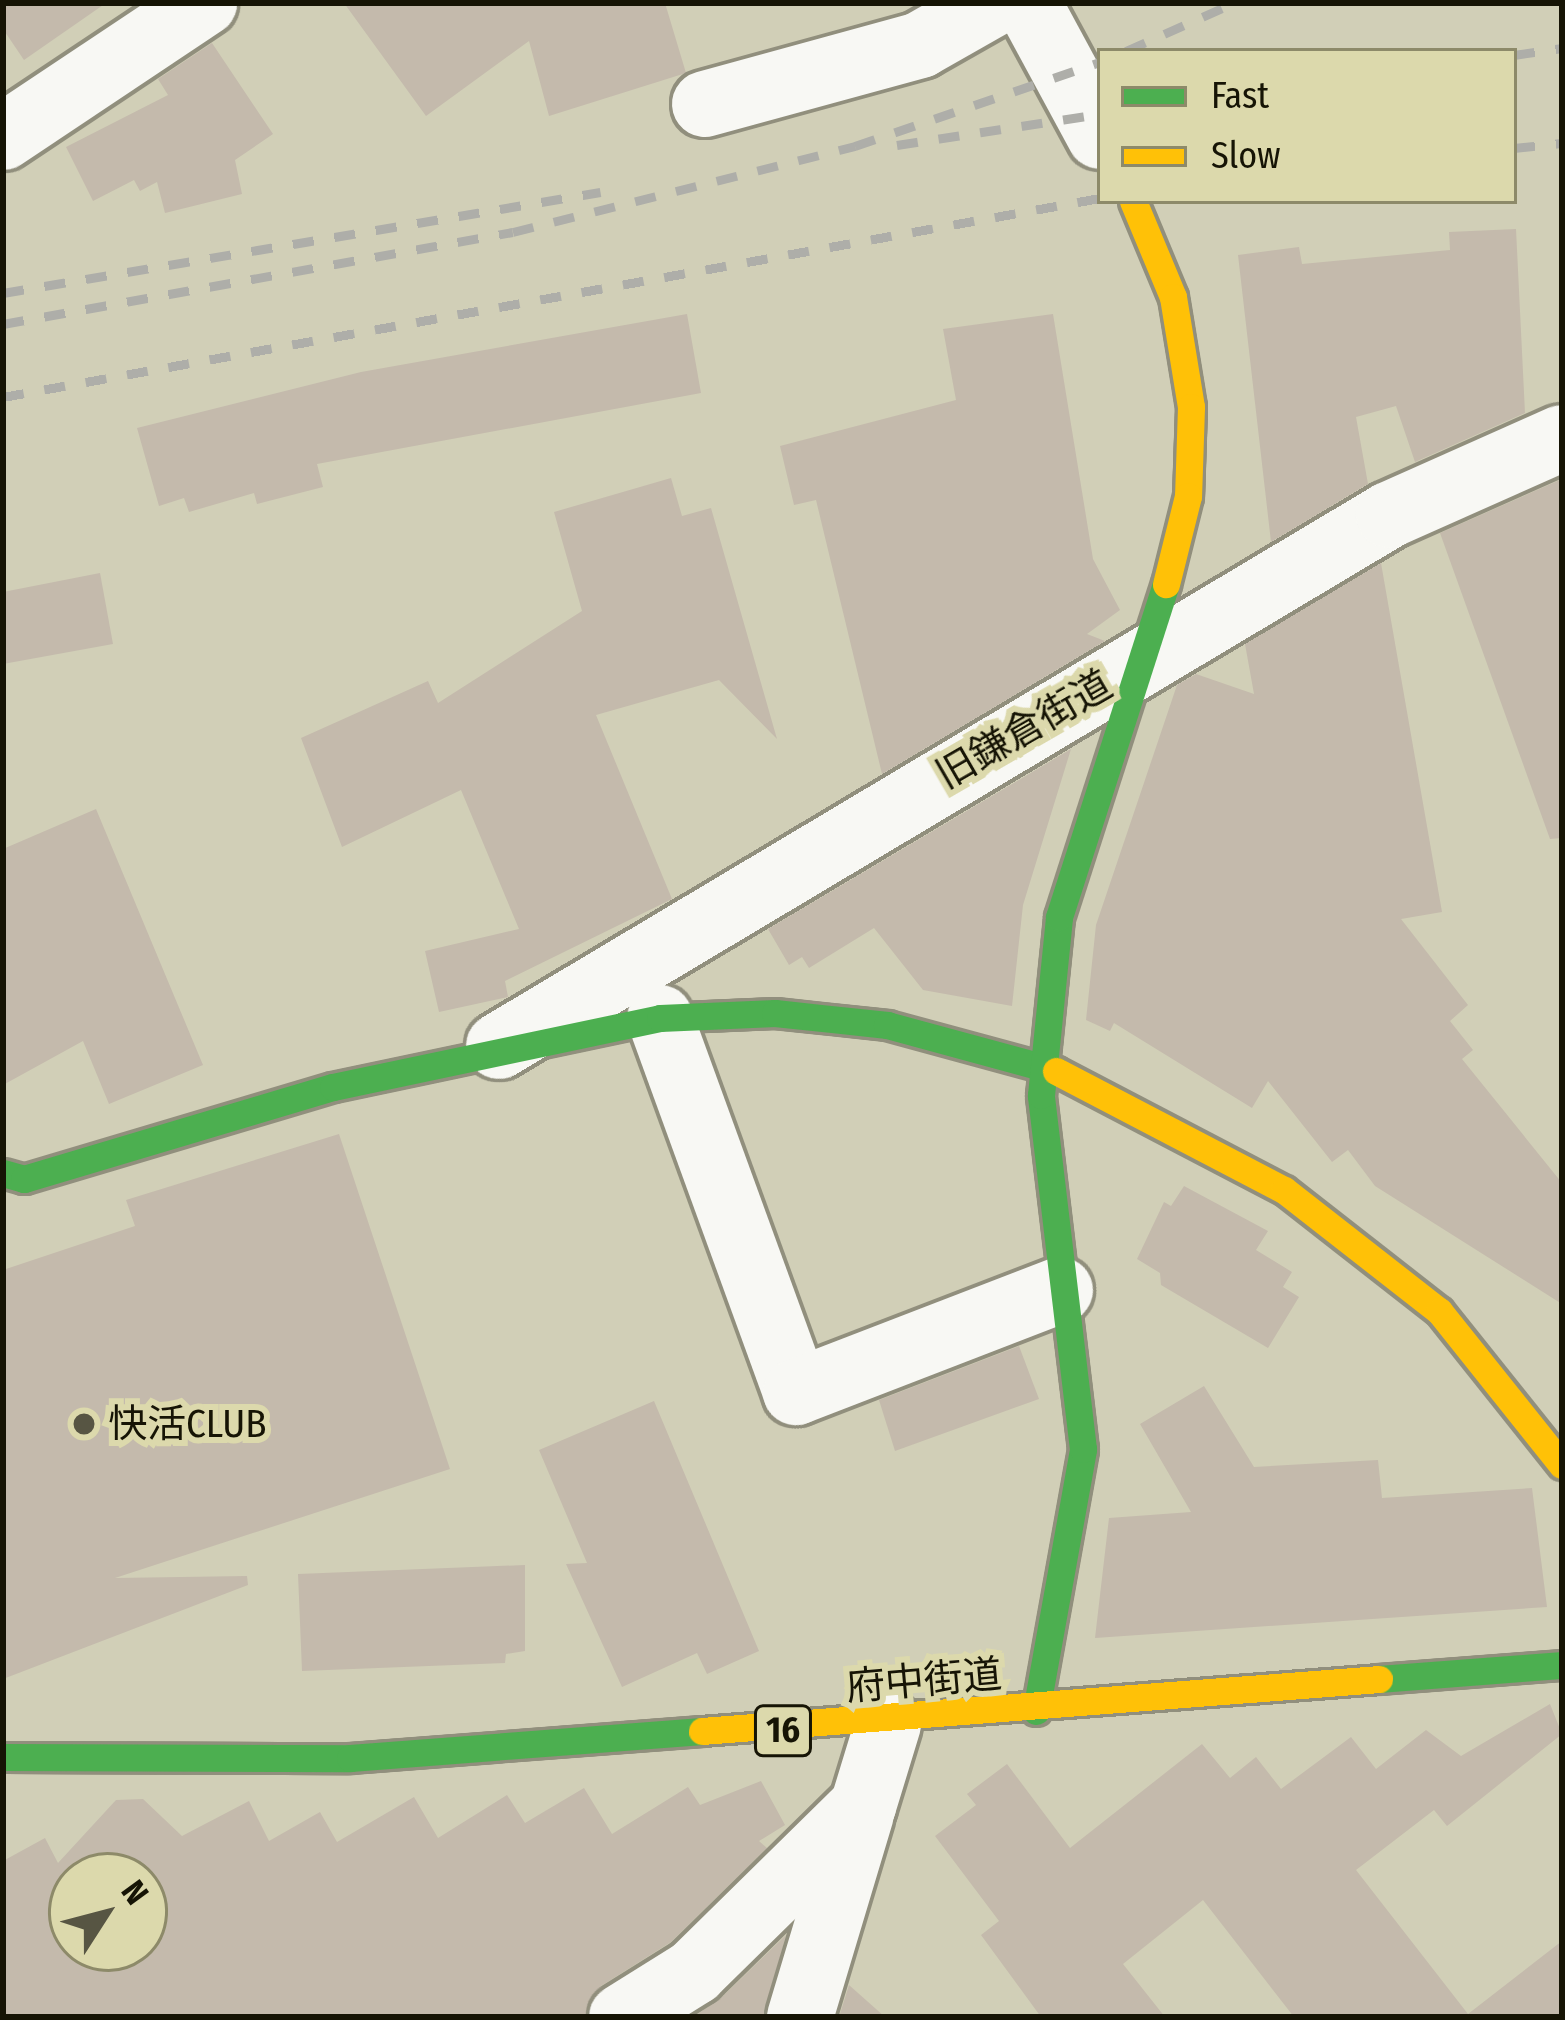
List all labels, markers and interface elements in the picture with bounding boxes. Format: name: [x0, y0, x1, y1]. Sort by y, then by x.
legend: [1097, 48, 1517, 204]
text: Fast: [1211, 74, 1269, 118]
text: Slow: [1211, 134, 1281, 178]
street label: 旧鎌倉街道: [928, 661, 1120, 799]
place label: 快活CLUB: [108, 1401, 266, 1447]
marker: 快活CLUB: [71, 1411, 97, 1437]
street label: 府中街道: [844, 1651, 1004, 1711]
road number: 16: [753, 1701, 813, 1761]
north arrow: [48, 1852, 168, 1972]
text: N: [113, 1873, 157, 1912]

